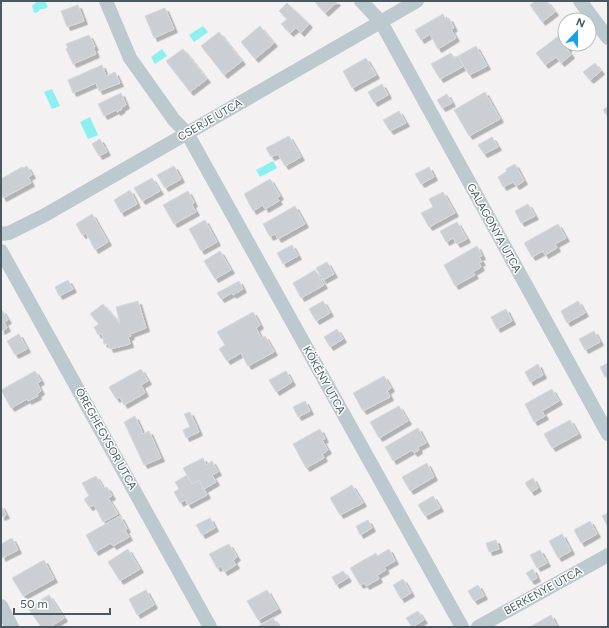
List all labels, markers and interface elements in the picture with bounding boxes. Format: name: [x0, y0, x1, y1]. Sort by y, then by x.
north arrow: [557, 12, 597, 52]
text: N: [574, 16, 587, 31]
street label: CSERJE UTCA: [176, 96, 245, 144]
street label: GALAGONYA UTCA: [464, 181, 524, 275]
street label: KÖKÉNY UTCA: [300, 343, 349, 417]
street label: ÖREGHEGYSOR UTCA: [73, 385, 140, 493]
street label: BERKENYE UTCA: [502, 564, 585, 618]
scale bar: [14, 590, 110, 616]
text: 50 m: [20, 597, 48, 611]

